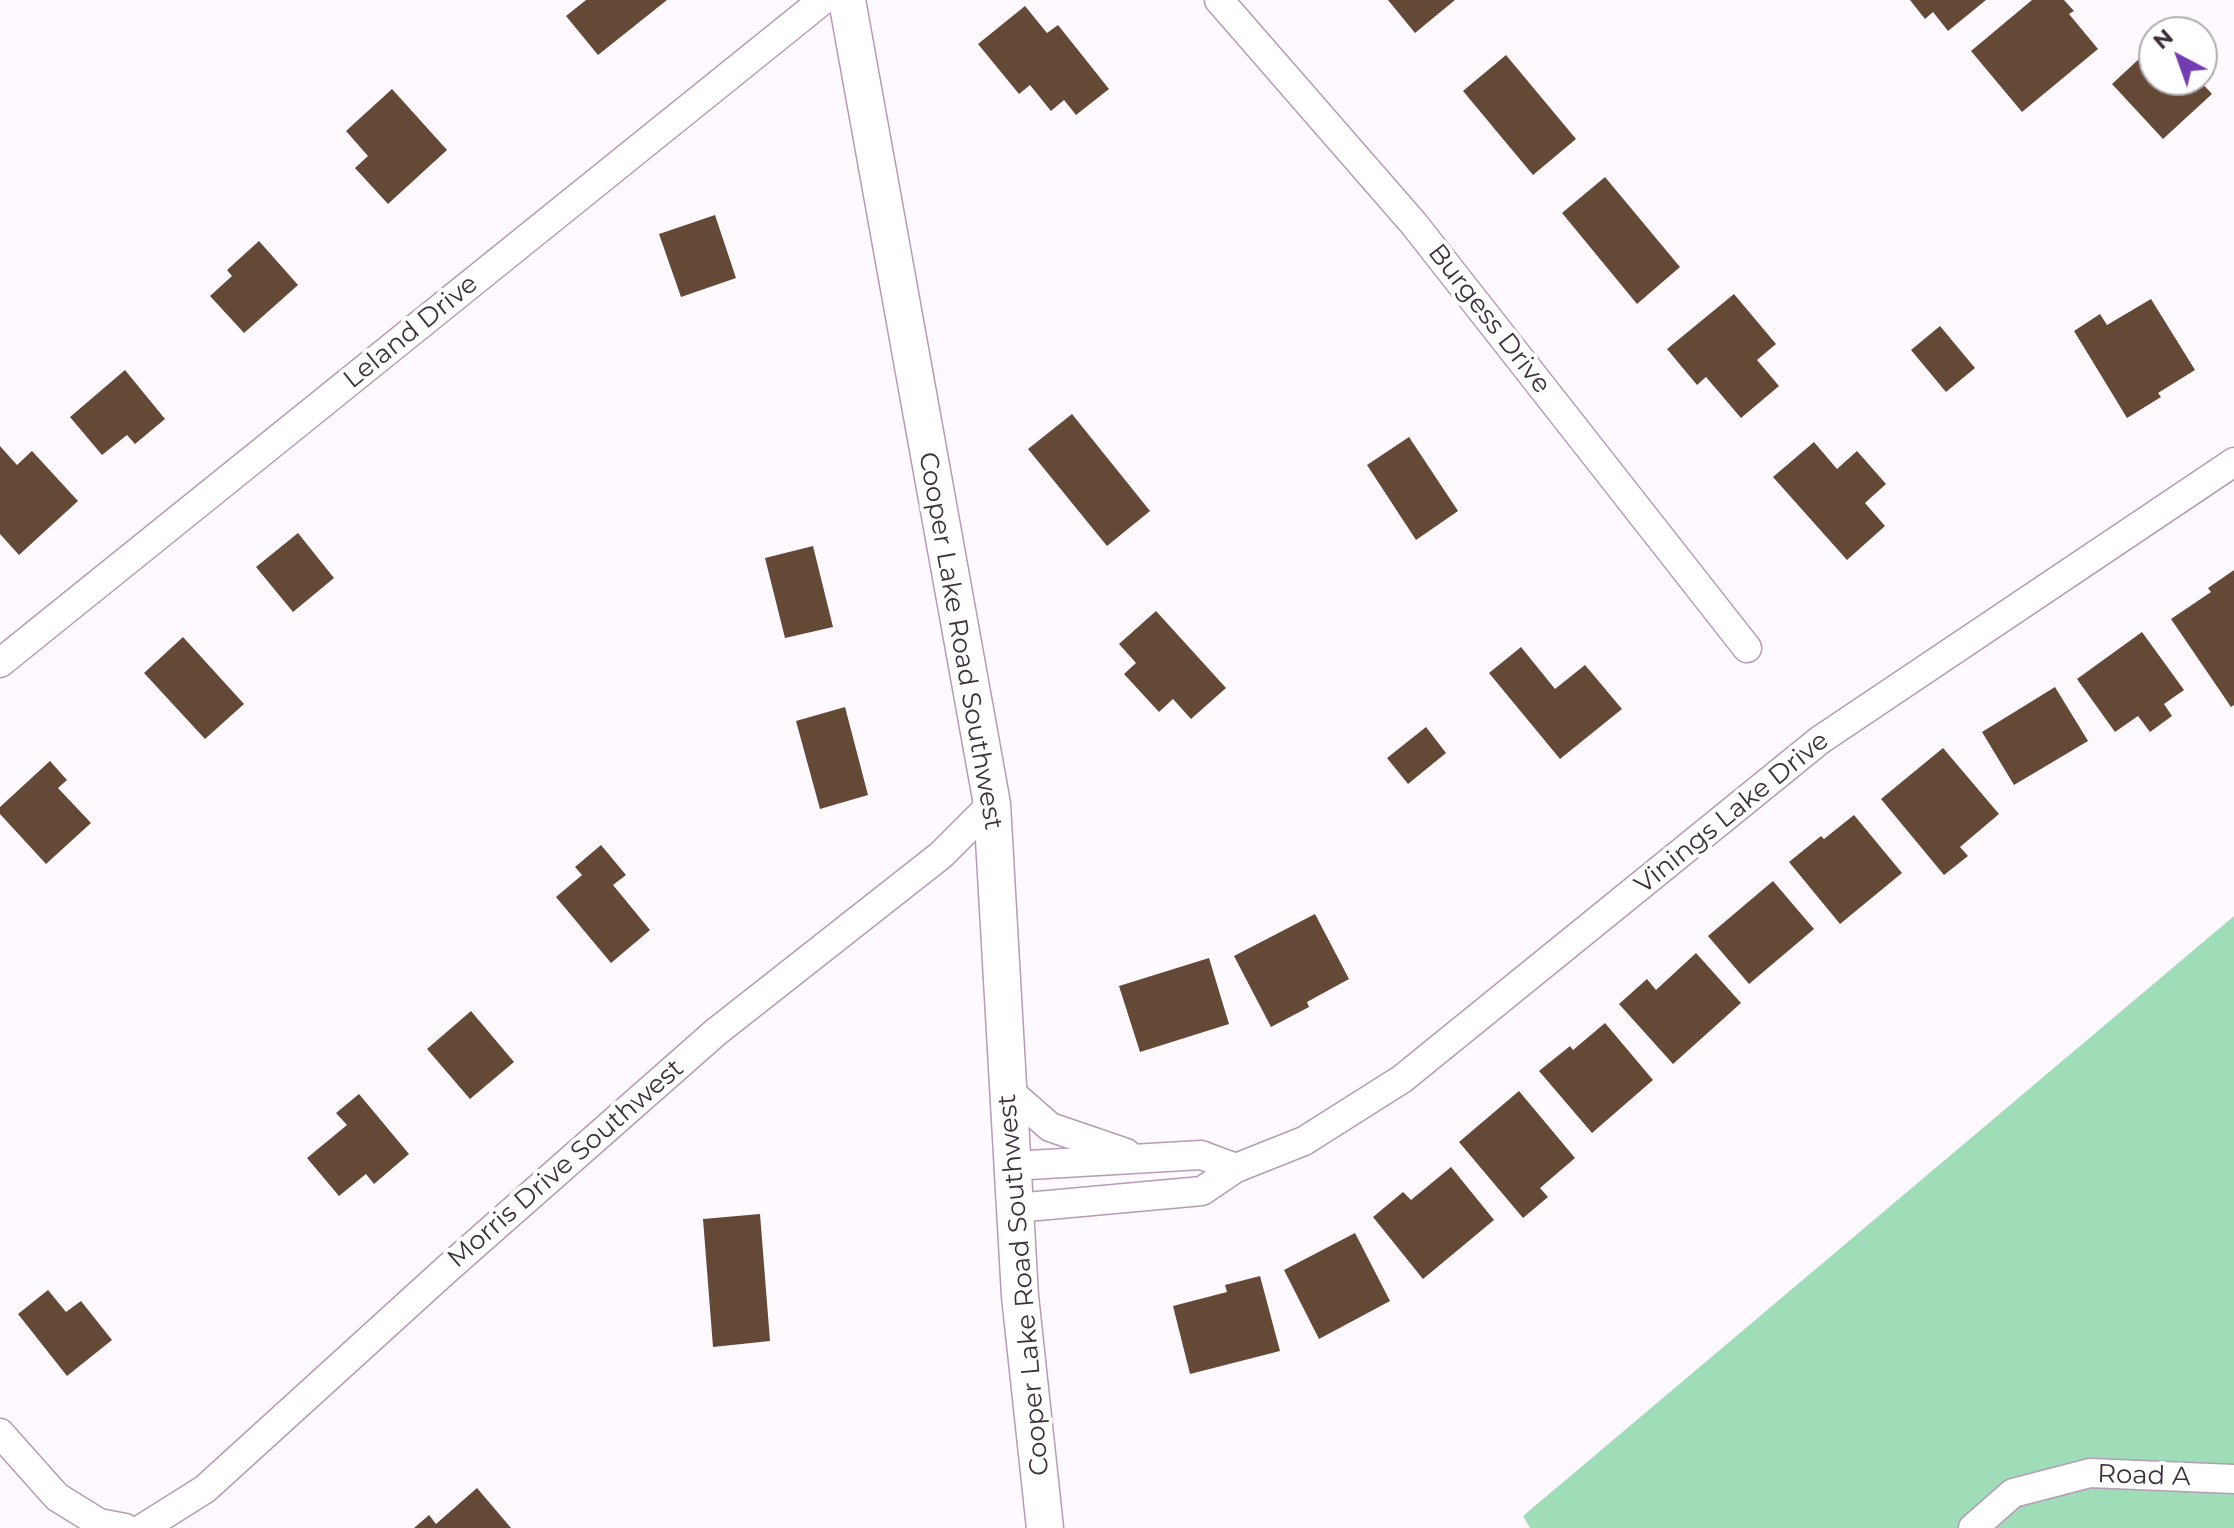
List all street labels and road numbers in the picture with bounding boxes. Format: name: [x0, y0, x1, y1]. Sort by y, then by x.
street label: Burgess Drive: [1421, 238, 1557, 400]
street label: Leland Drive: [338, 269, 484, 395]
street label: Cooper Lake Road Southwest: [911, 450, 1009, 832]
street label: Vinings Lake Drive: [1629, 725, 1835, 901]
street label: Morris Drive Southwest: [442, 1053, 690, 1275]
street label: Cooper Lake Road Southwest: [992, 1093, 1056, 1477]
street label: Road A: [2097, 1459, 2191, 1493]

